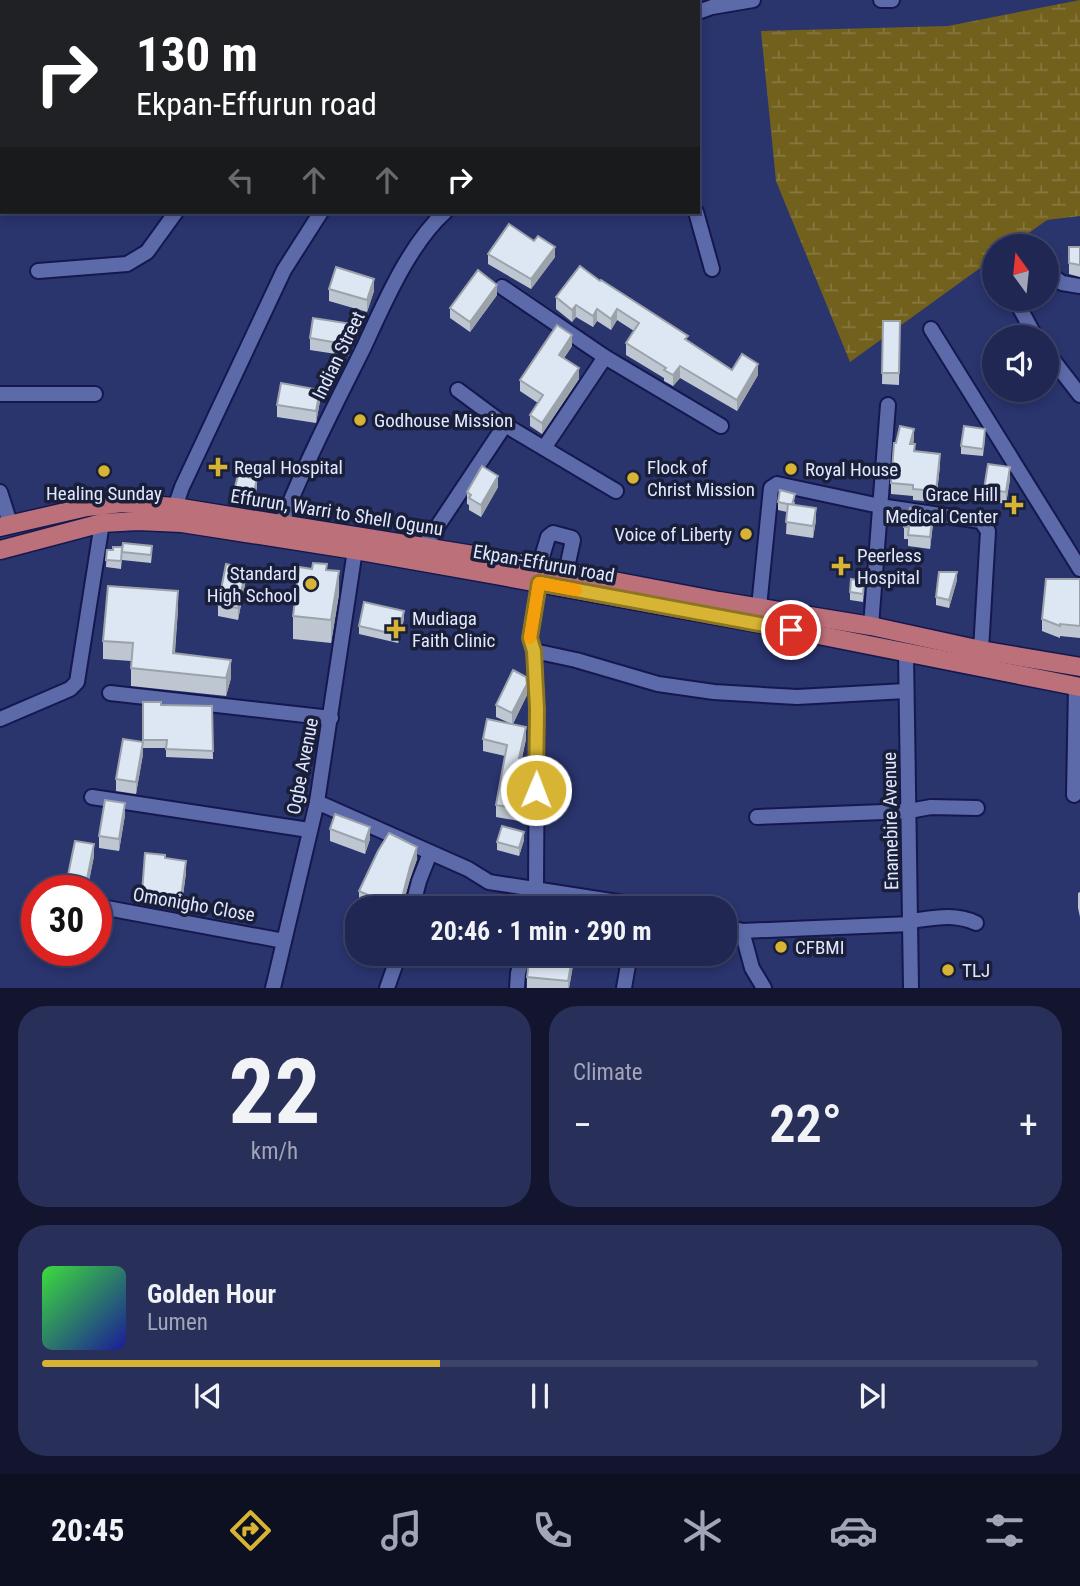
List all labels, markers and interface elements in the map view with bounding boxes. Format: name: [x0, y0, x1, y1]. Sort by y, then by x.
text: 130 m: [136, 26, 258, 83]
icon: right: [21, 28, 112, 119]
text: Ekpan-Effurun road: [136, 85, 377, 123]
icon: left: [222, 161, 260, 199]
icon: ahead: [295, 161, 333, 199]
icon: ahead: [368, 161, 406, 199]
icon: right: [441, 161, 479, 199]
north arrow: [982, 234, 1059, 312]
map controls: [982, 234, 1059, 402]
street label: Indian Street: [307, 308, 370, 403]
button: sound: [982, 325, 1059, 402]
place label: Godhouse Mission: [374, 409, 513, 432]
marker: Godhouse Mission: [352, 412, 368, 428]
place label: Regal Hospital: [234, 456, 343, 479]
place label: Flock of Christ Mission: [647, 456, 755, 501]
marker: Regal Hospital: [208, 457, 228, 477]
place label: Royal House: [805, 458, 898, 481]
marker: Royal House: [783, 461, 799, 477]
marker: Healing Sunday: [96, 463, 112, 479]
marker: Flock of Christ Mission: [625, 470, 641, 486]
place label: Healing Sunday: [46, 482, 162, 505]
place label: Grace Hill Medical Center: [885, 483, 998, 528]
street label: Effurun, Warri to Shell Ogunu: [229, 484, 445, 541]
marker: Grace Hill Medical Center: [1004, 495, 1024, 515]
place label: Voice of Liberty: [614, 523, 732, 546]
marker: Voice of Liberty: [738, 526, 754, 542]
street label: Ekpan-Effurun road: [471, 540, 616, 587]
place label: Peerless Hospital: [857, 544, 922, 589]
marker: Peerless Hospital: [831, 556, 851, 576]
place label: Standard High School: [207, 562, 297, 607]
marker: Standard High School: [303, 576, 319, 592]
pin: [761, 600, 821, 660]
place label: Mudiaga Faith Clinic: [412, 607, 495, 652]
icon: arrive: [772, 611, 810, 649]
marker: Mudiaga Faith Clinic: [386, 619, 406, 639]
street label: Ogbe Avenue: [282, 716, 323, 816]
street label: Enamebire Avenue: [878, 752, 903, 890]
position arrow: [499, 753, 573, 827]
speed limit sign: 30: [21, 875, 112, 966]
street label: Omonigho Close: [131, 882, 257, 927]
text: 20:46 · 1 min · 290 m: [431, 916, 651, 946]
place label: CFBMI: [795, 936, 844, 959]
marker: CFBMI: [773, 939, 789, 955]
place label: TLJ: [962, 959, 990, 982]
marker: TLJ: [940, 962, 956, 978]
text: 22: [229, 1039, 320, 1145]
text: Climate: [573, 1059, 643, 1086]
text: 22°: [769, 1094, 842, 1155]
text: −: [573, 1103, 592, 1147]
text: +: [1019, 1103, 1038, 1147]
text: km/h: [251, 1138, 298, 1165]
text: Golden Hour: [147, 1279, 276, 1309]
text: Lumen: [147, 1309, 208, 1336]
icon: previous: [189, 1377, 227, 1415]
icon: pause: [521, 1377, 559, 1415]
icon: next: [853, 1377, 891, 1415]
icon: directions: [226, 1506, 275, 1555]
icon: music: [377, 1506, 426, 1555]
icon: phone: [528, 1506, 577, 1555]
icon: climate: [678, 1506, 727, 1555]
icon: car: [829, 1506, 878, 1555]
icon: filters: [980, 1506, 1029, 1555]
text: 20:45: [51, 1511, 124, 1549]

